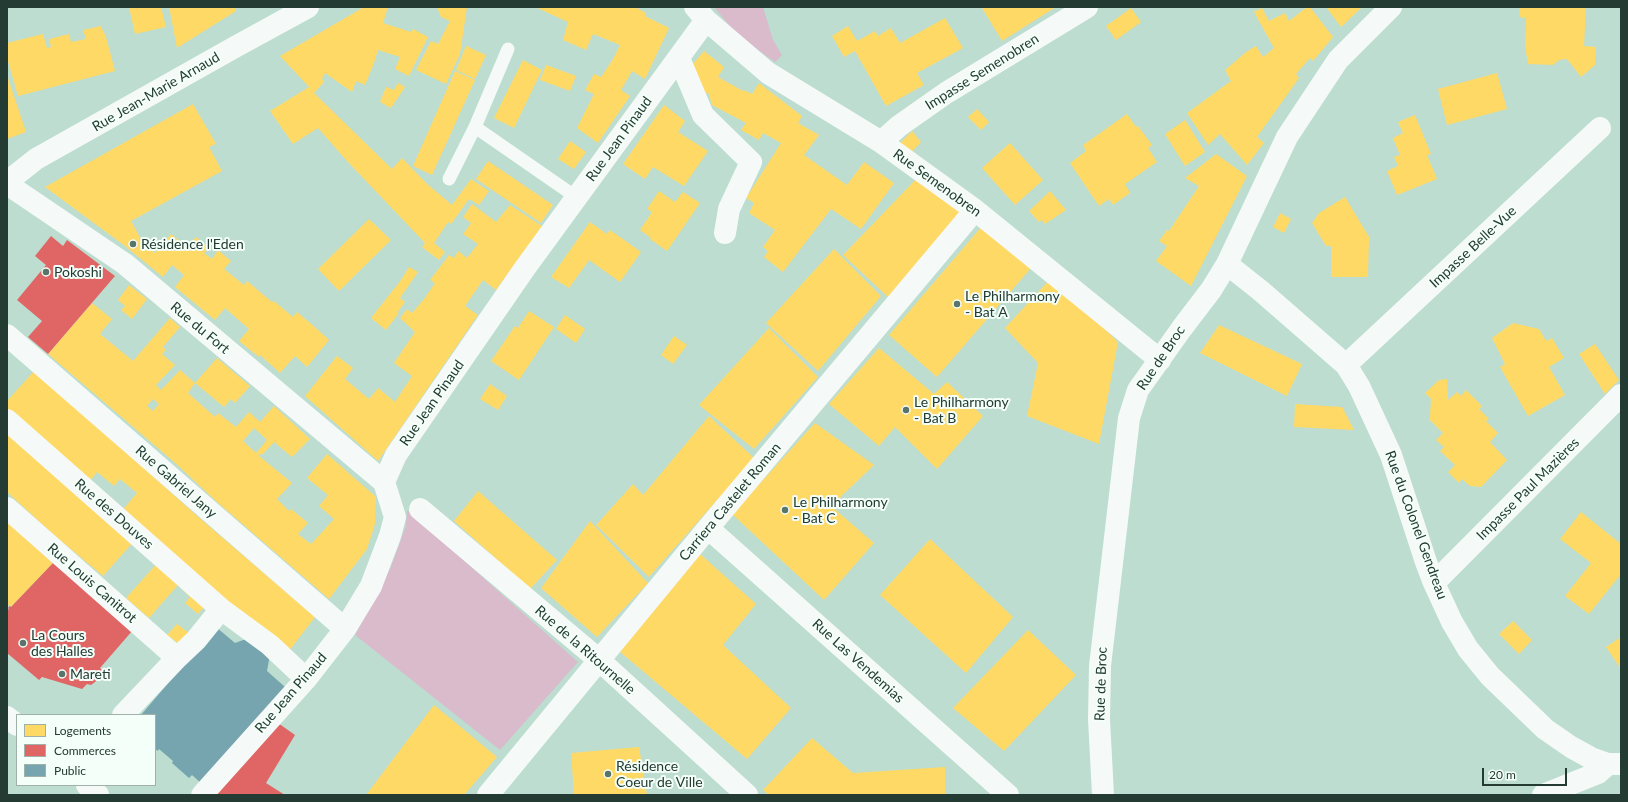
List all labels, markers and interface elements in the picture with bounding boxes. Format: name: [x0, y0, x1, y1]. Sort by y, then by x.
street label: Impasse Semenobren: [922, 30, 1042, 114]
street label: Rue Jean-Marie Arnaud: [89, 49, 223, 135]
street label: Rue Jean Pinaud: [583, 93, 655, 185]
street label: Rue Semenobren: [890, 145, 984, 221]
street label: Impasse Belle-Vue: [1426, 203, 1520, 291]
place label: Résidence l'Eden: [141, 236, 244, 252]
marker: Résidence l'Eden: [128, 239, 138, 249]
place label: Pokoshi: [54, 264, 102, 280]
marker: Pokoshi: [41, 267, 51, 277]
place label: Le Philharmony - Bat A: [965, 288, 1060, 320]
street label: Rue du Fort: [167, 298, 233, 358]
marker: Le Philharmony - Bat A: [952, 299, 962, 309]
street label: Rue de Broc: [1133, 322, 1189, 394]
street label: Rue Jean Pinaud: [396, 357, 468, 449]
place label: Le Philharmony - Bat B: [914, 394, 1009, 426]
marker: Le Philharmony - Bat B: [901, 405, 911, 415]
street label: Impasse Paul Mazières: [1473, 434, 1583, 544]
street label: Carriera Castelet Roman: [676, 439, 784, 565]
street label: Rue Gabriel Jany: [132, 442, 220, 522]
street label: Rue du Colonel Gendreau: [1381, 448, 1451, 602]
street label: Rue des Douves: [71, 475, 157, 553]
place label: Le Philharmony - Bat C: [793, 494, 888, 526]
marker: Le Philharmony - Bat C: [780, 505, 790, 515]
street label: Rue Louis Canitrot: [44, 540, 140, 626]
street label: Rue de la Ritournelle: [532, 602, 638, 698]
street label: Rue Las Vendemias: [809, 615, 907, 707]
place label: La Cours des Halles: [31, 627, 93, 660]
marker: La Cours des Halles: [18, 638, 28, 648]
street label: Rue de Broc: [1091, 647, 1111, 721]
street label: Rue Jean Pinaud: [252, 649, 330, 737]
place label: Mareti: [70, 666, 111, 682]
marker: Mareti: [57, 669, 67, 679]
legend: [16, 714, 156, 786]
text: Logements: [54, 723, 111, 738]
text: Commerces: [54, 743, 116, 758]
place label: Résidence Coeur de Ville: [616, 758, 703, 790]
scale bar: [1484, 760, 1569, 786]
text: Public: [54, 763, 86, 778]
text: 20 m: [1489, 767, 1516, 782]
marker: Résidence Coeur de Ville: [603, 769, 613, 779]

